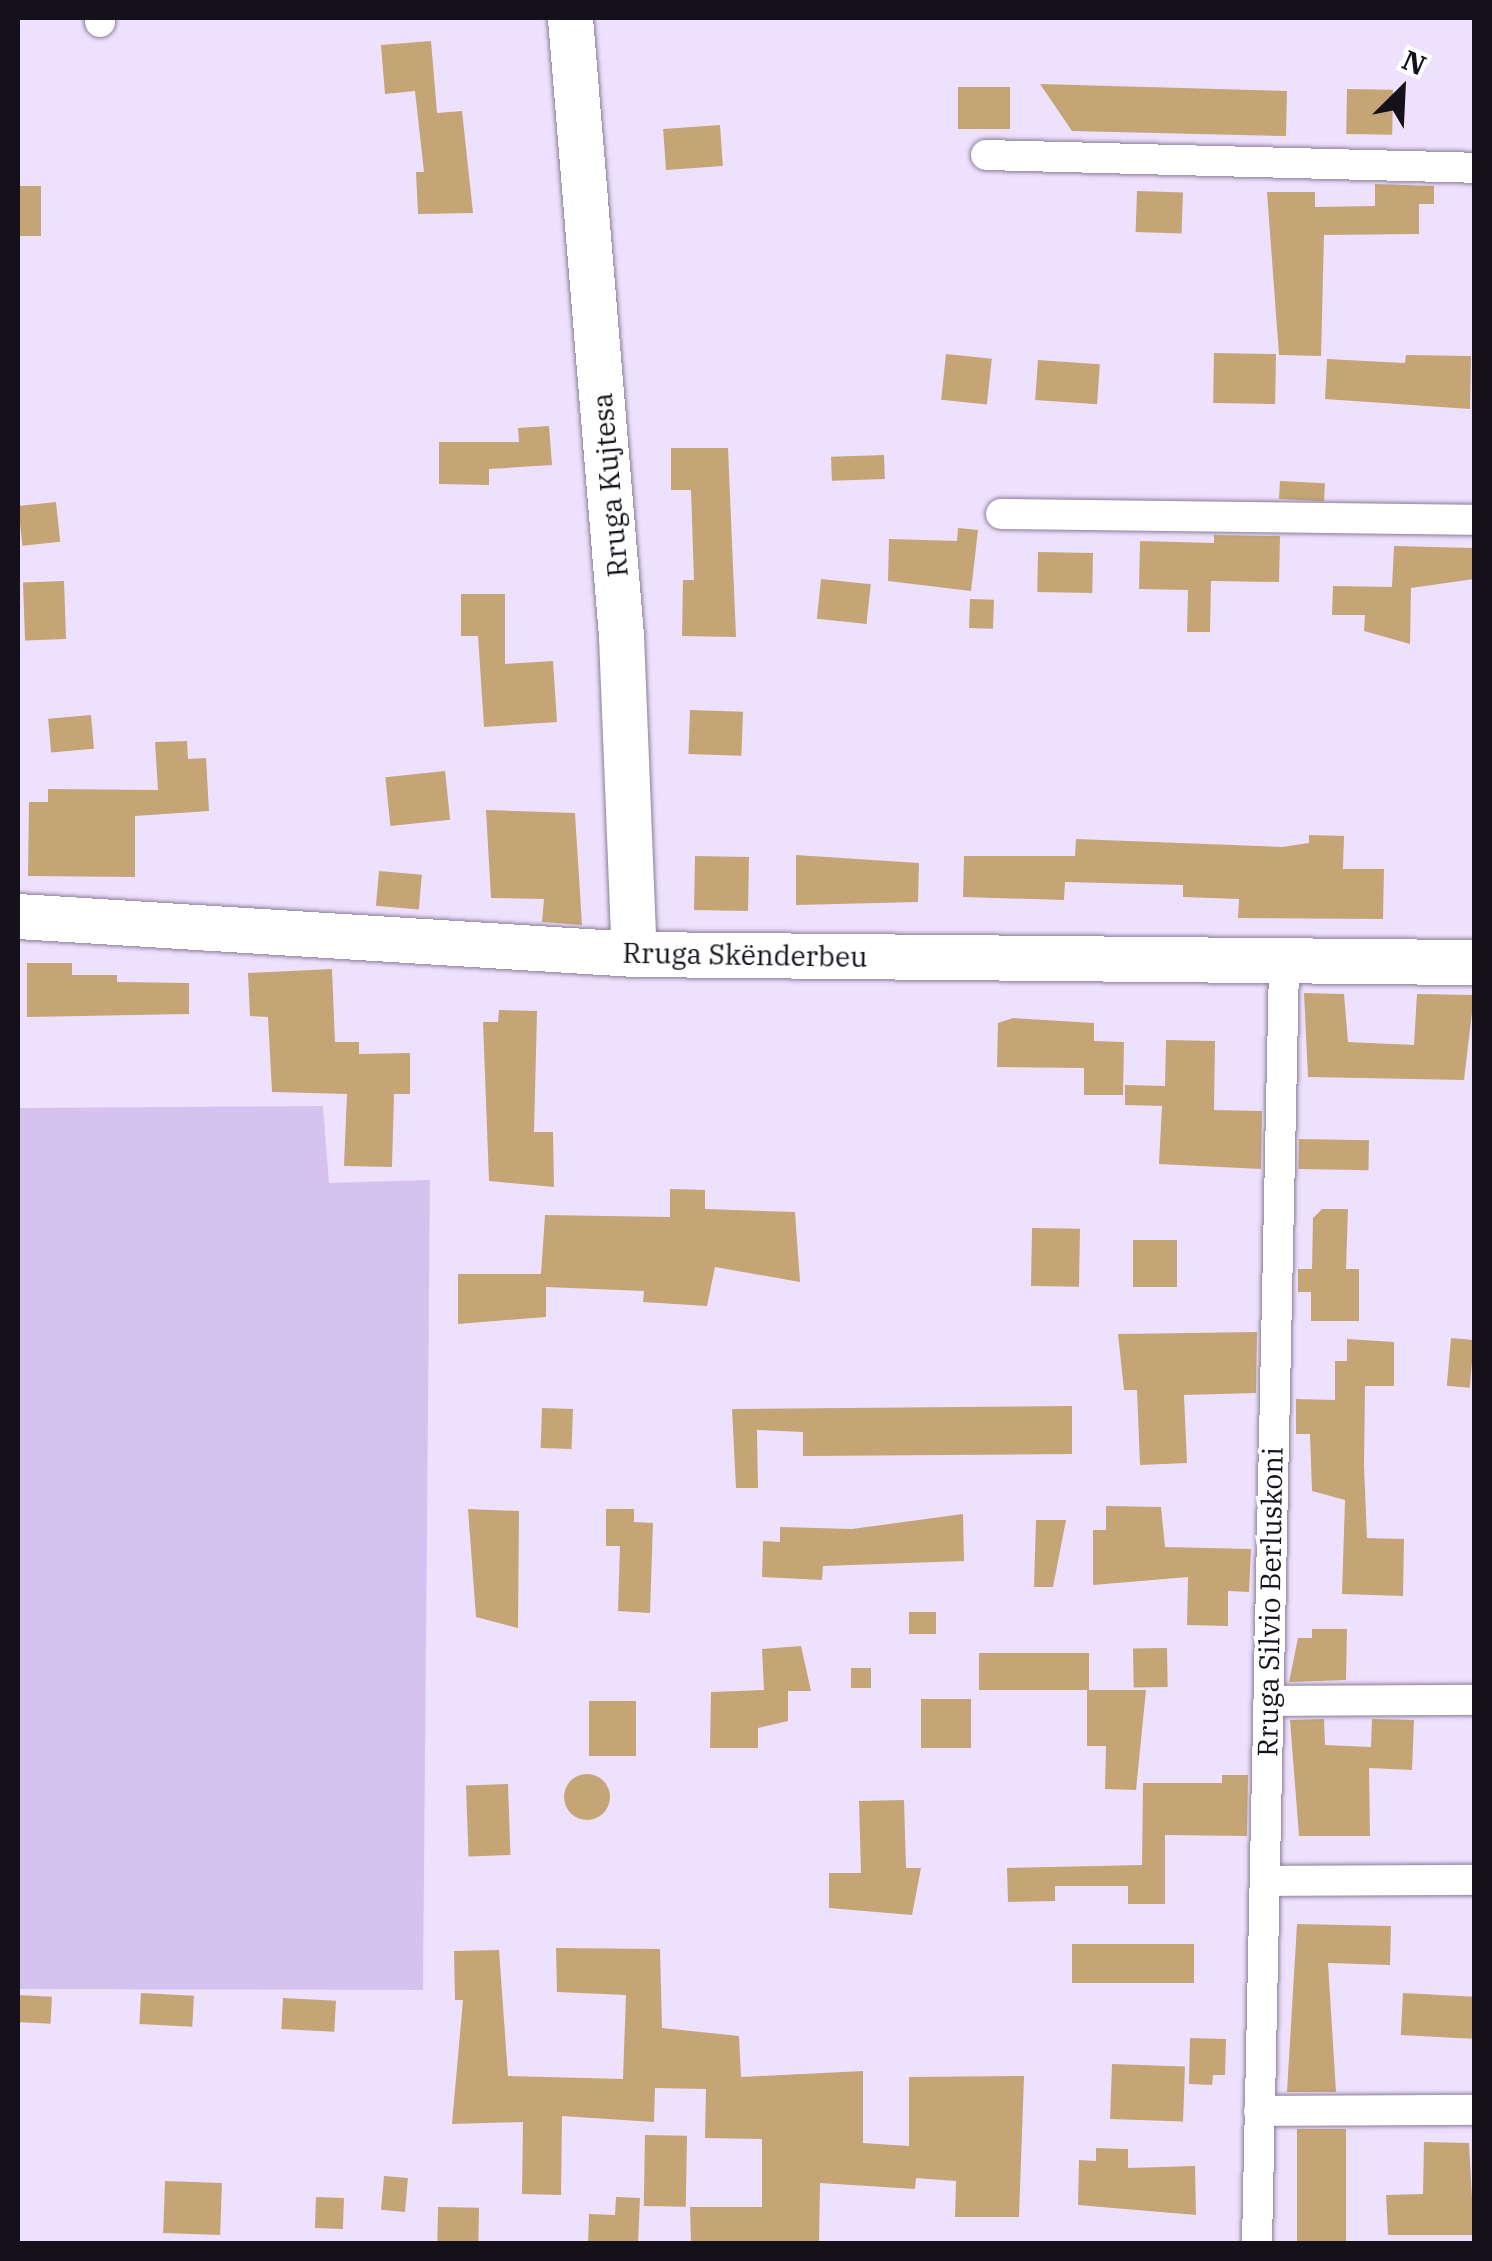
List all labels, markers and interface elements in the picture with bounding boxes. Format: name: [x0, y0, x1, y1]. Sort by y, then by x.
north arrow: [1352, 40, 1452, 140]
text: N: [1397, 41, 1432, 84]
street label: Rruga Kujtesa: [585, 391, 635, 579]
street label: Rruga Skënderbeu: [622, 936, 868, 974]
street label: Rruga Silvio Berluskoni: [1250, 1447, 1290, 1757]

